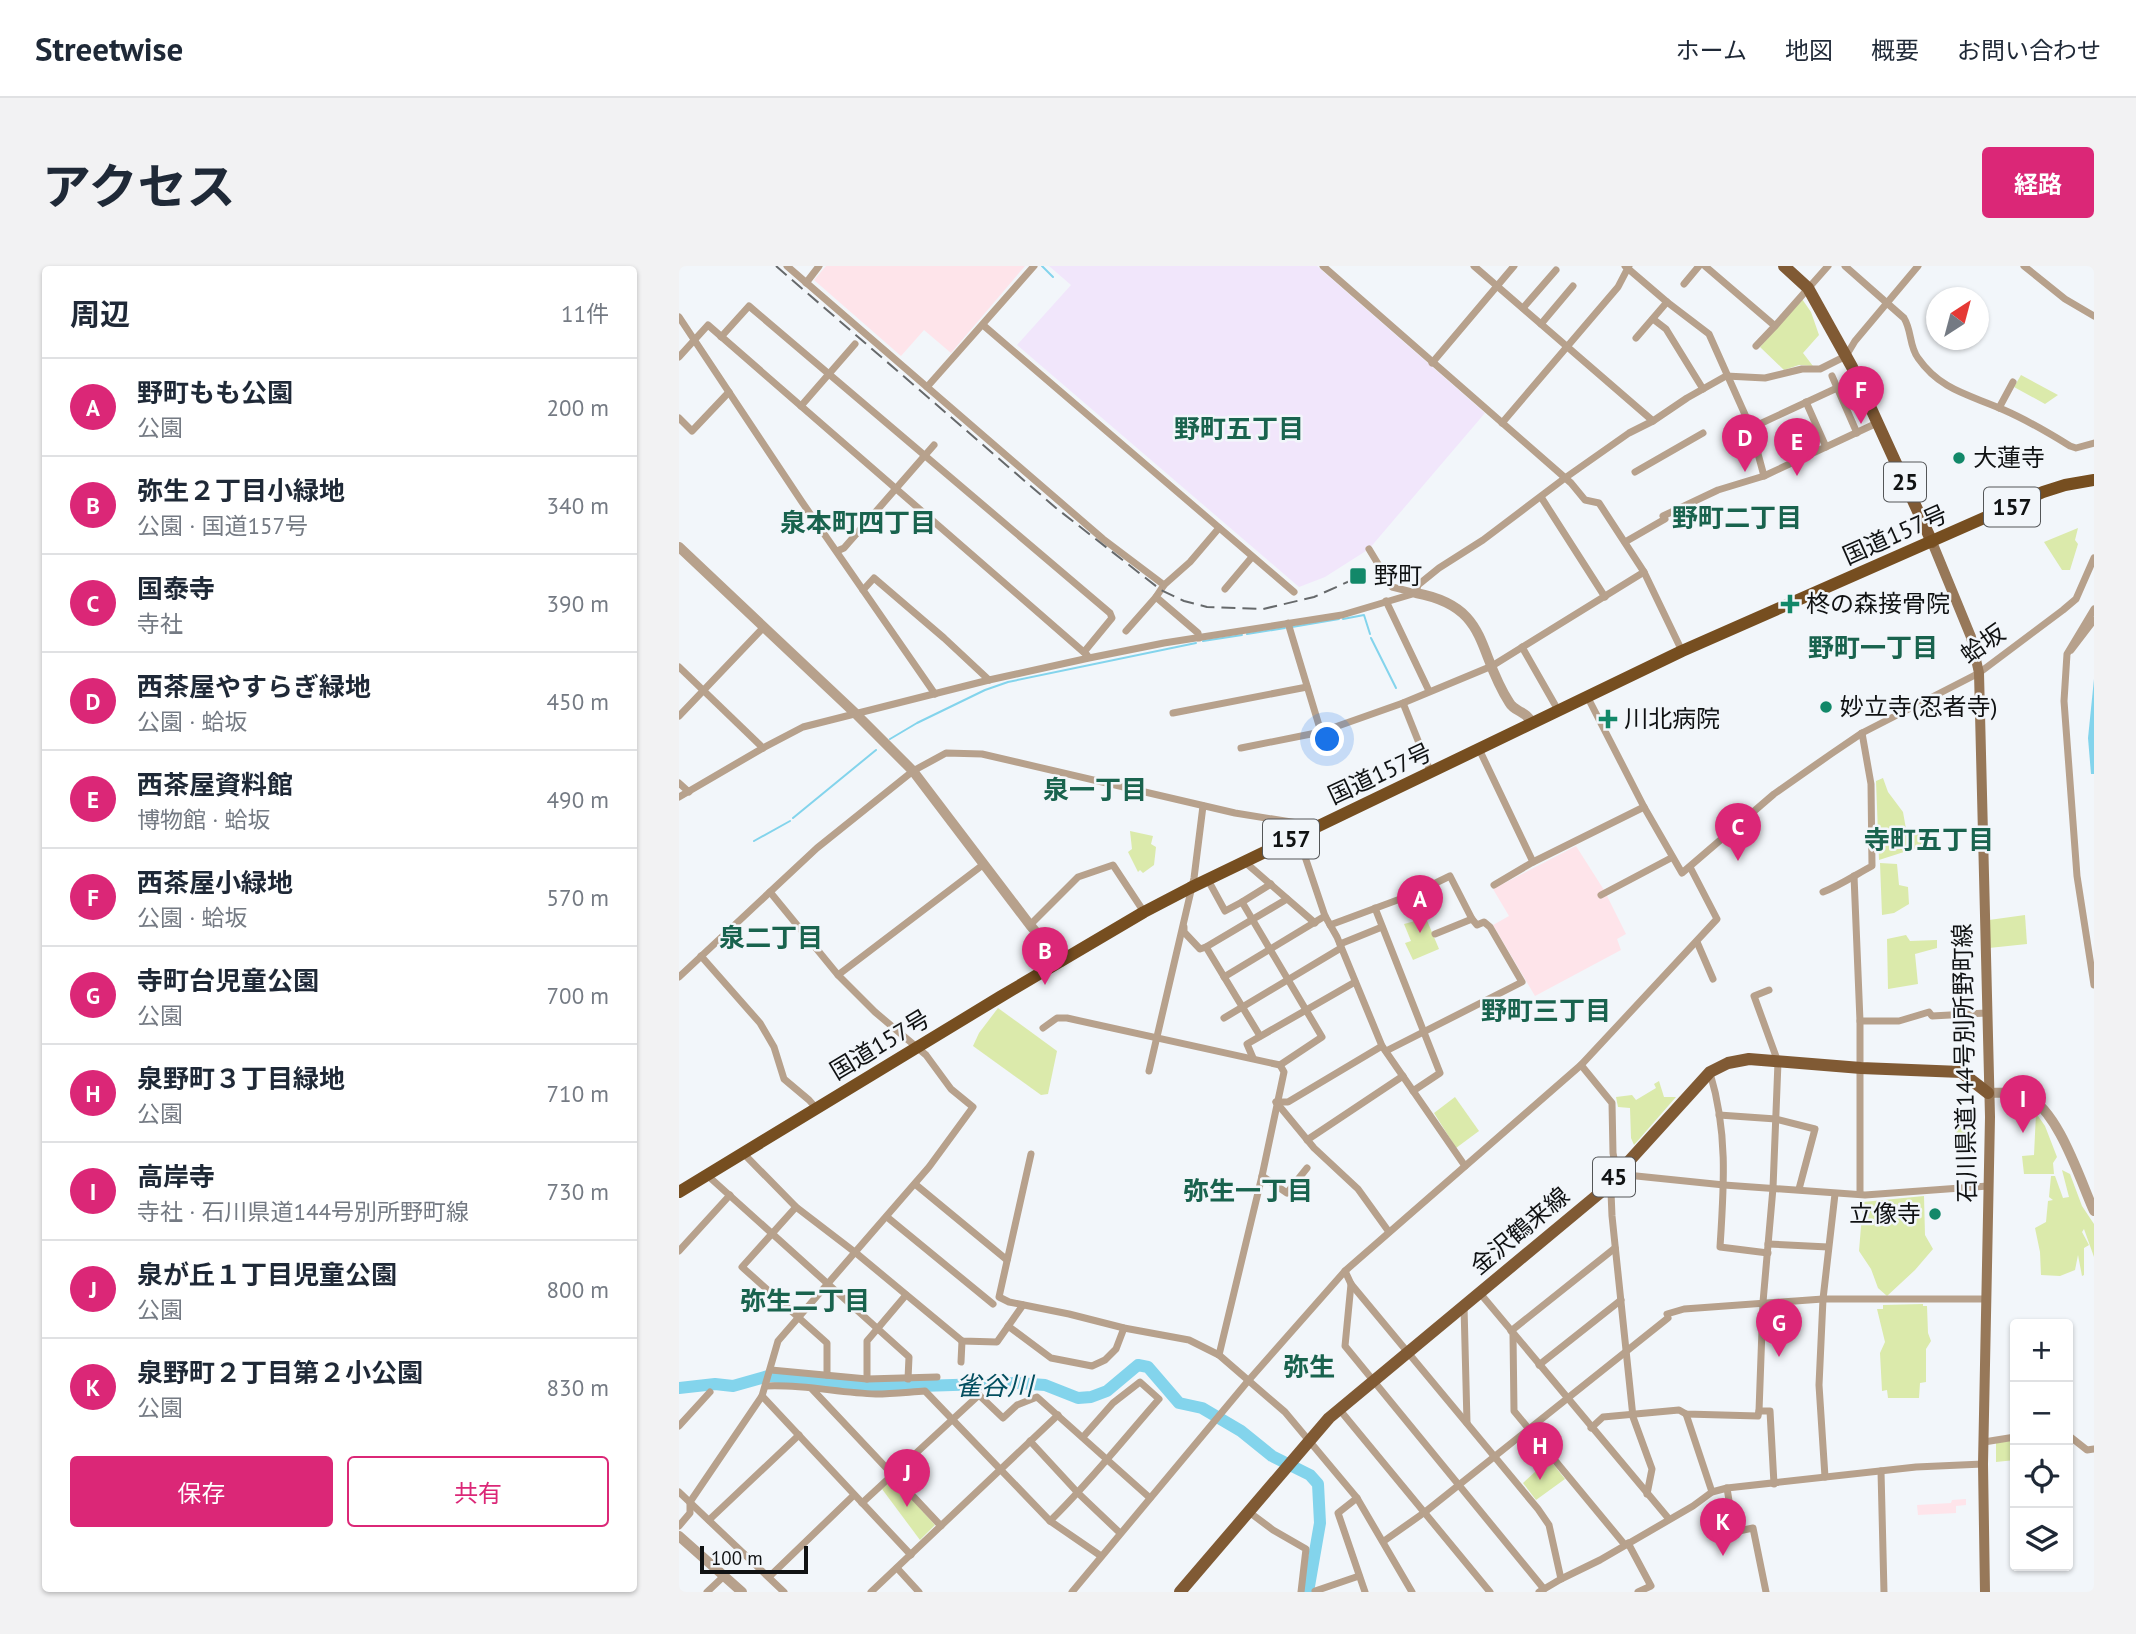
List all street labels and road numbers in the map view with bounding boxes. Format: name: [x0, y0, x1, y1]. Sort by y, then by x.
road number: 25: [1884, 462, 1926, 502]
road number: 157: [1984, 488, 2040, 526]
street label: 国道157号: [1838, 498, 1952, 571]
street label: 蛤坂: [1954, 617, 2011, 670]
street label: 国道157号: [1323, 736, 1437, 811]
road number: 157: [1263, 820, 1319, 859]
street label: 石川県道144号別所野町線: [1947, 923, 1982, 1203]
street label: 国道157号: [824, 1003, 935, 1087]
road number: 45: [1593, 1157, 1635, 1196]
street label: 金沢鶴来線: [1464, 1180, 1576, 1281]

